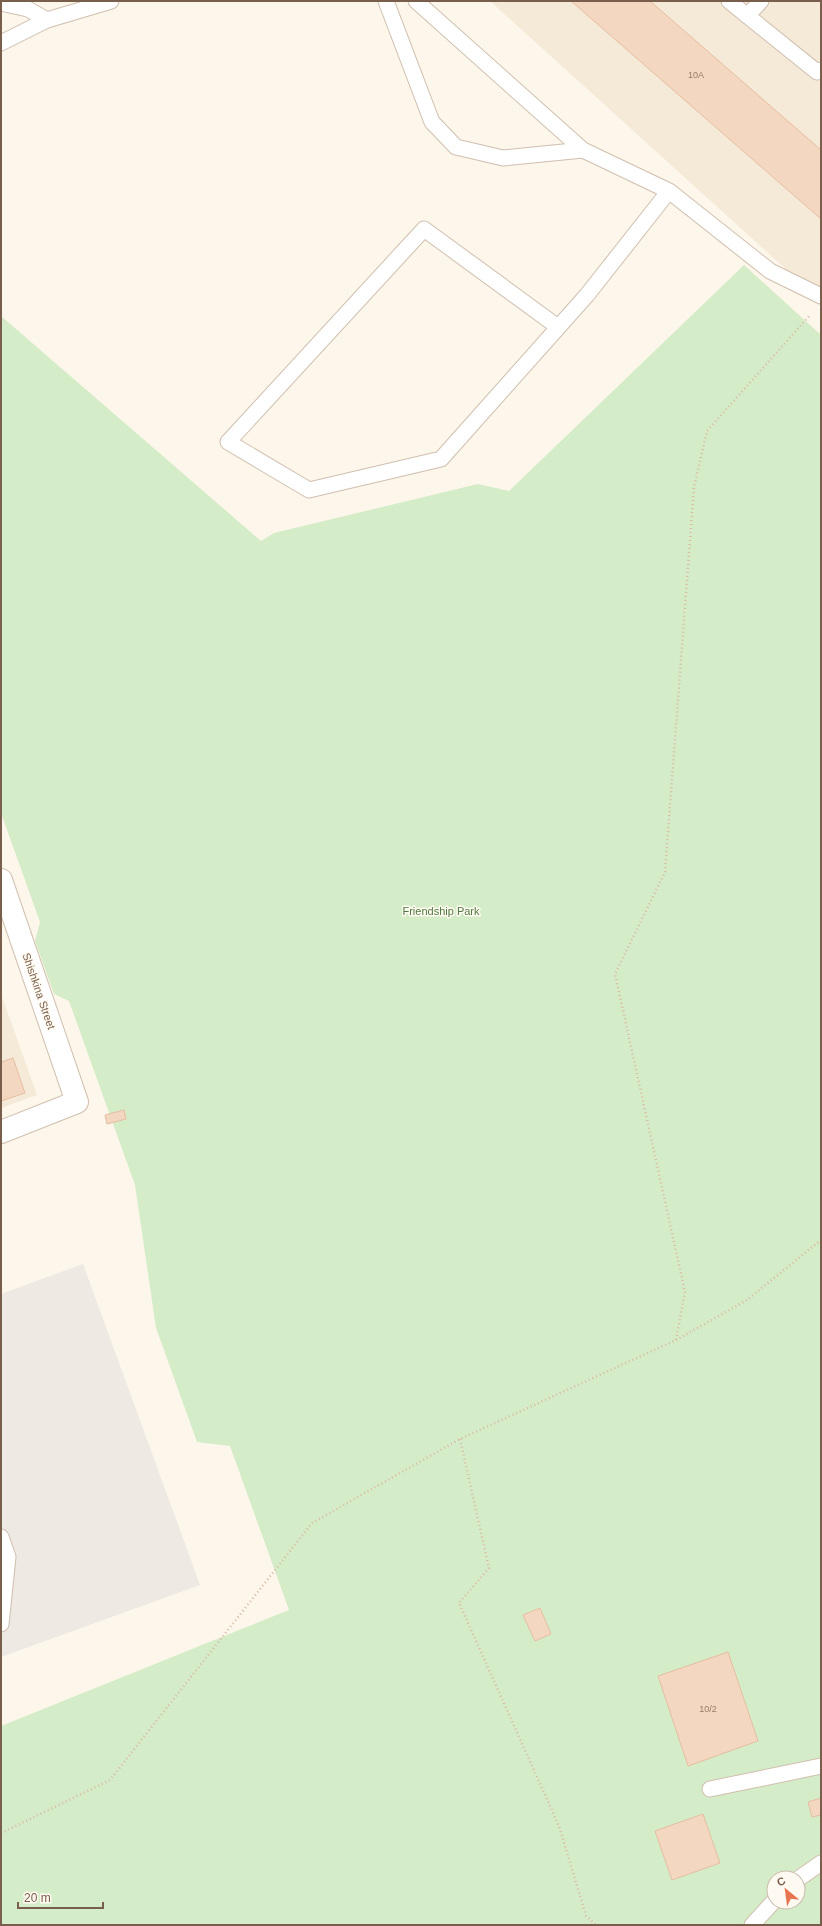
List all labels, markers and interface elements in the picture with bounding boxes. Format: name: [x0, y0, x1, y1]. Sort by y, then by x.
house number: 10А: [688, 70, 704, 80]
park label: Friendship Park: [402, 905, 480, 917]
street label: Shishkina Street: [20, 951, 58, 1031]
house number: 10/2: [699, 1704, 717, 1714]
north arrow: [766, 1870, 806, 1910]
text: С: [775, 1874, 788, 1888]
scale bar: [18, 1884, 103, 1910]
text: 20 m: [24, 1891, 51, 1905]

